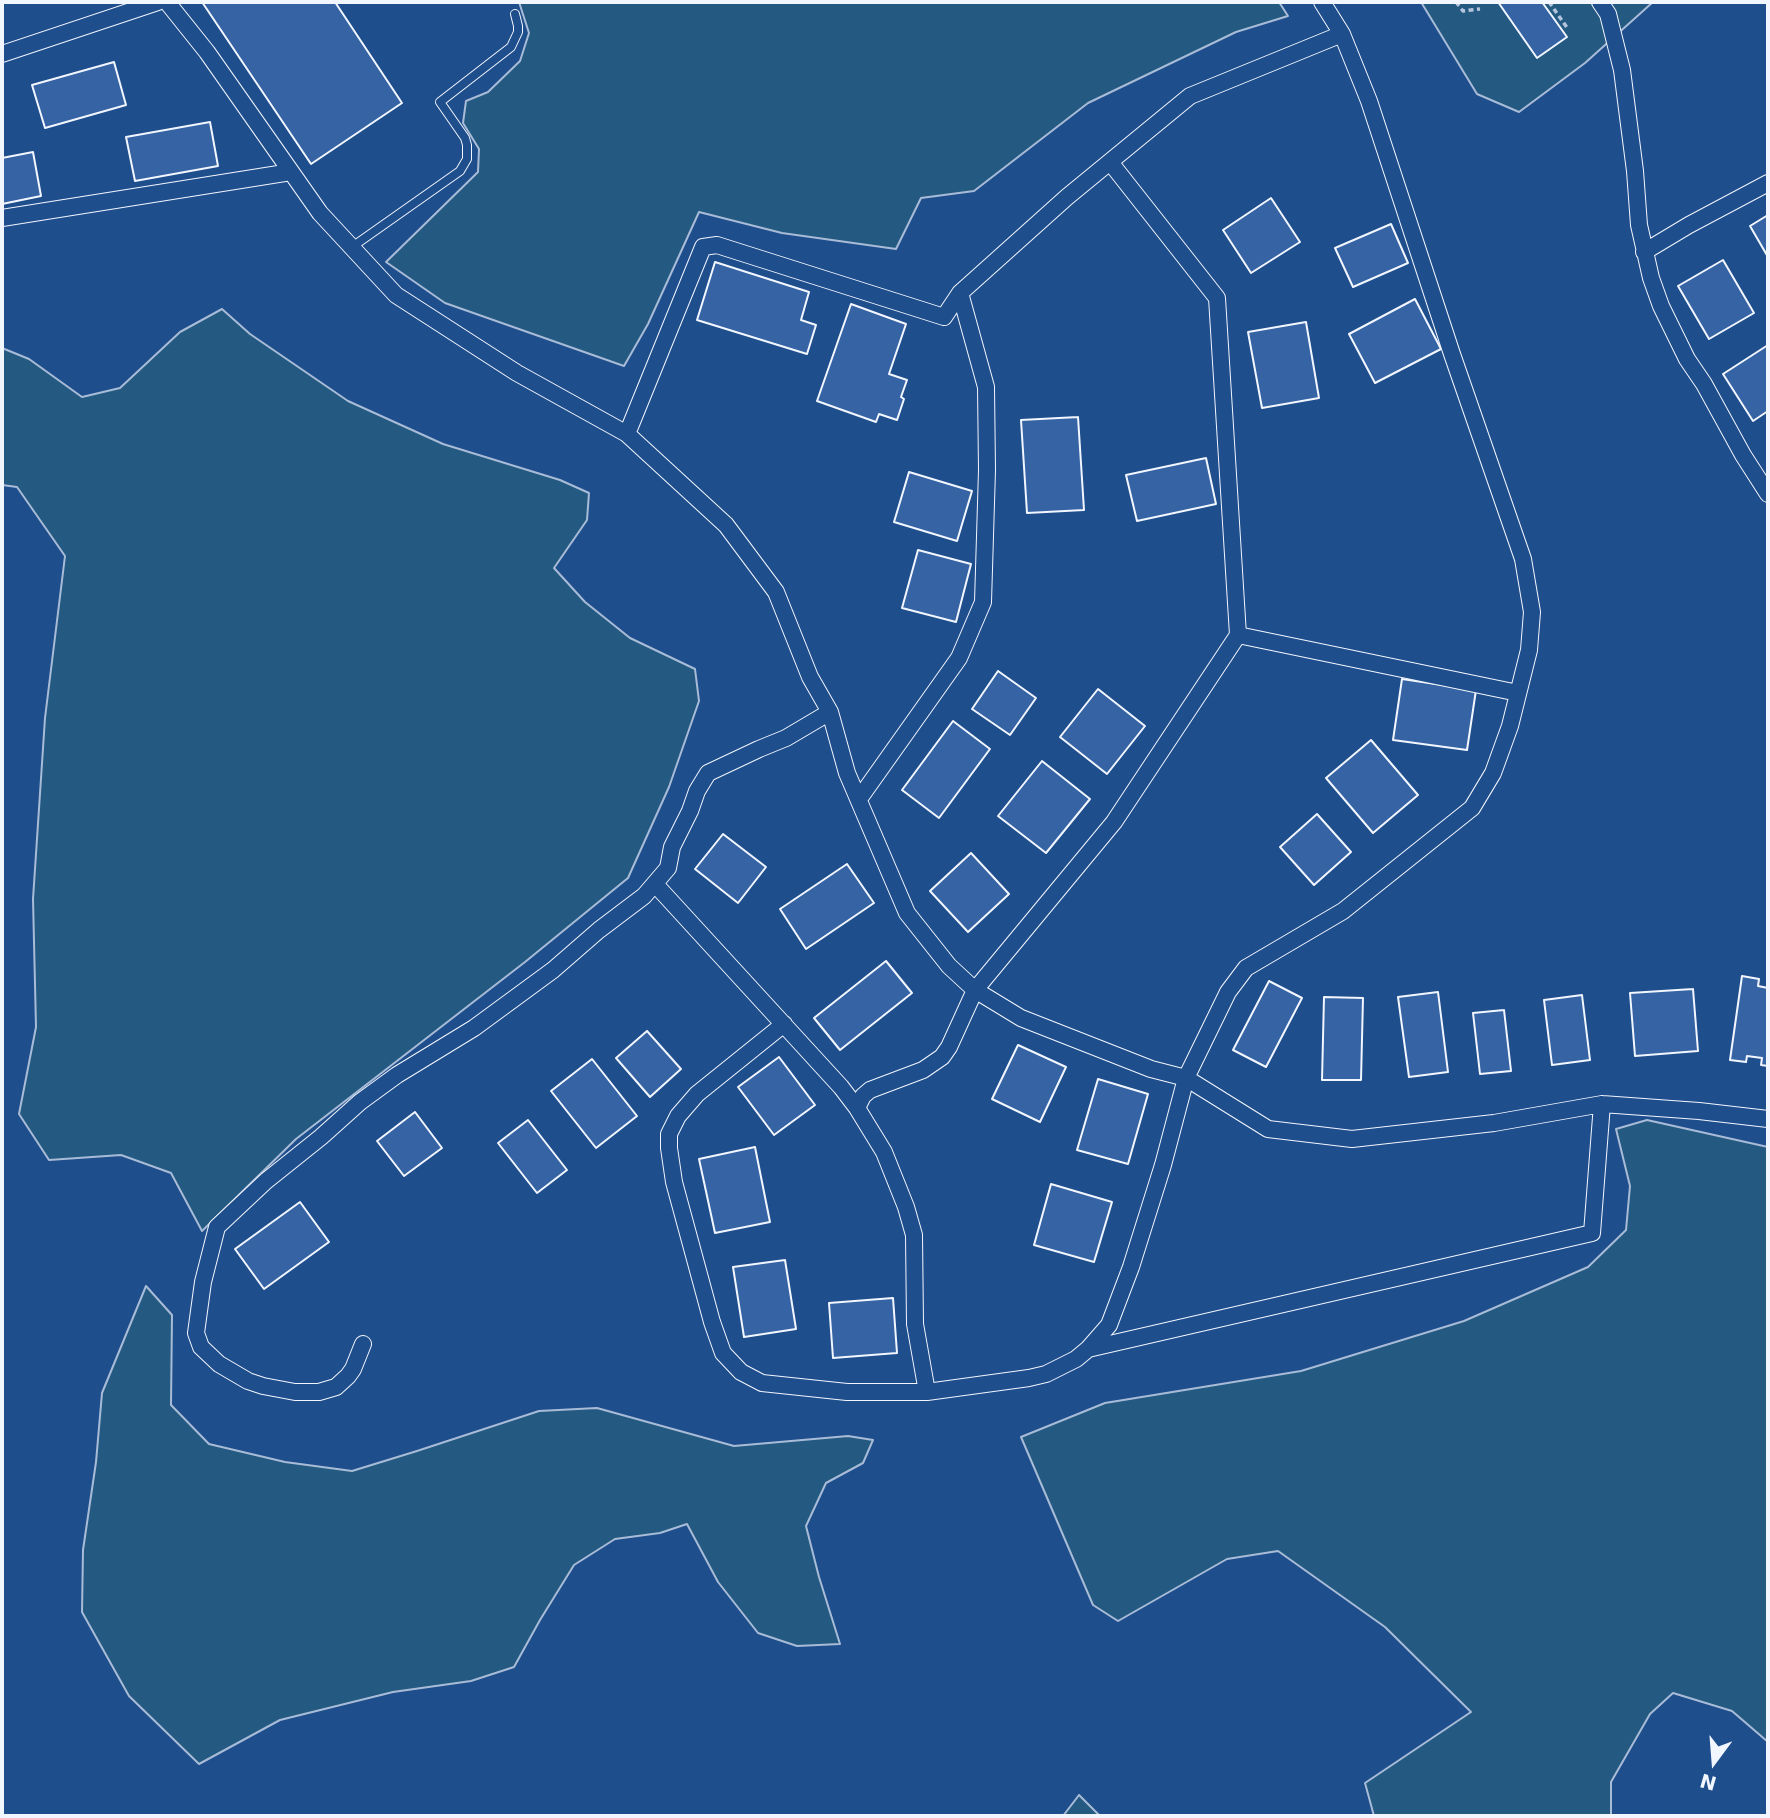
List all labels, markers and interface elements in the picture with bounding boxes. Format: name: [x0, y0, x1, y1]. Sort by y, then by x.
north arrow: [1679, 1727, 1749, 1797]
text: N: [1698, 1769, 1719, 1795]

